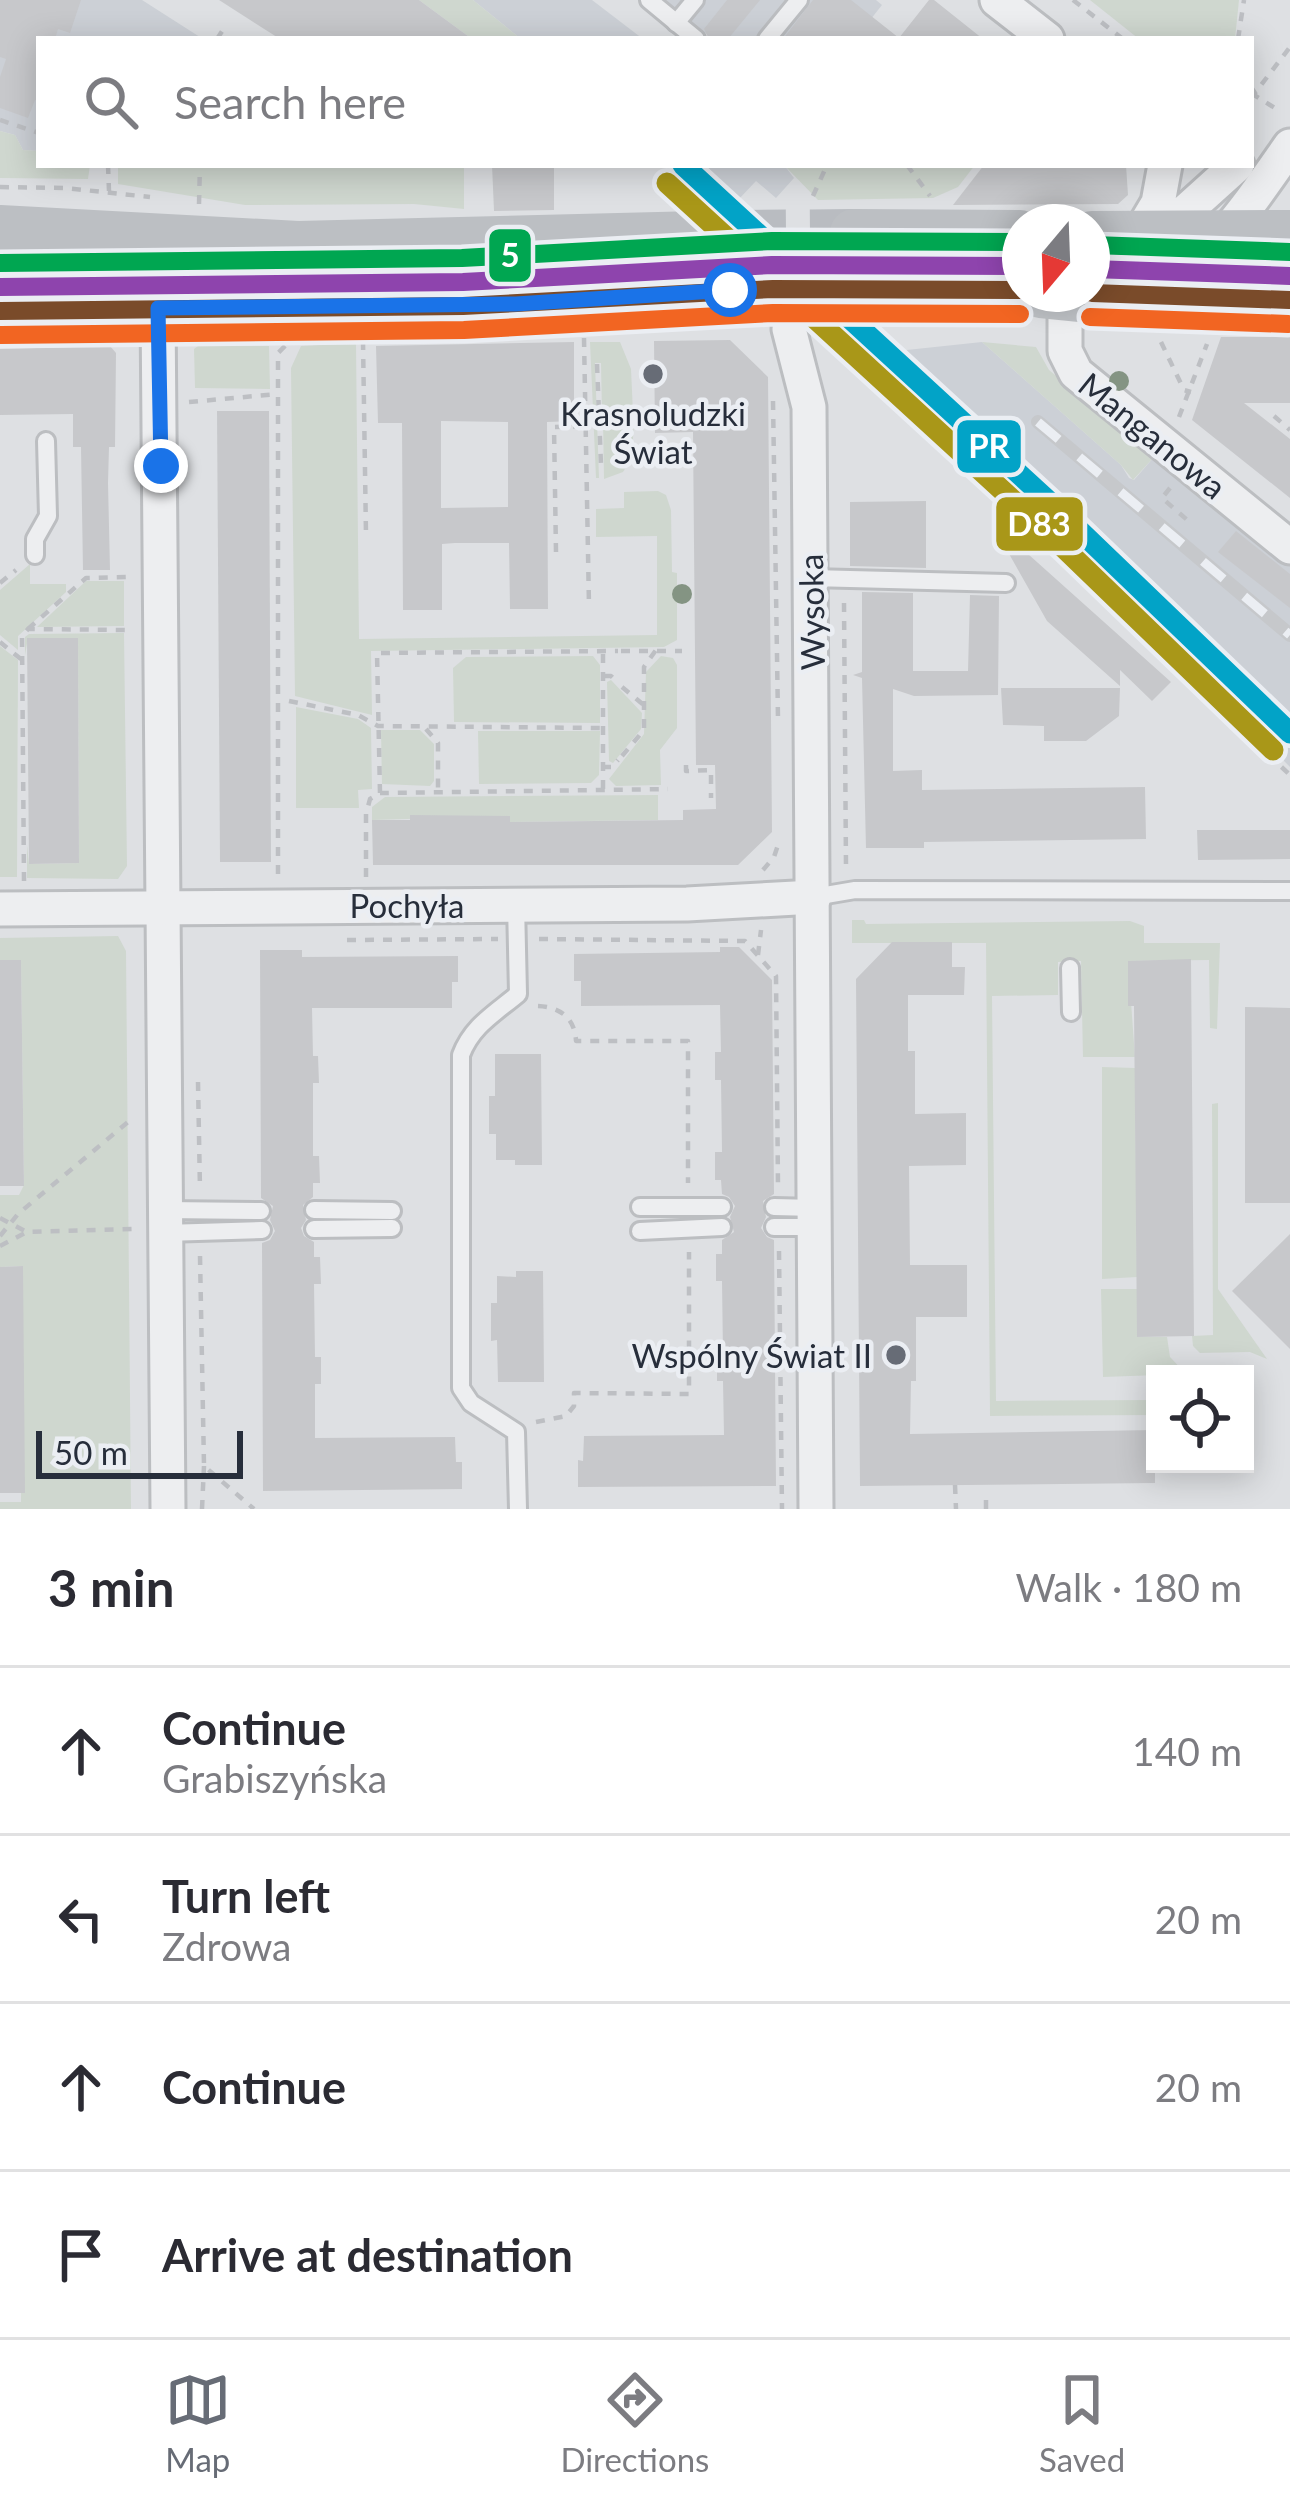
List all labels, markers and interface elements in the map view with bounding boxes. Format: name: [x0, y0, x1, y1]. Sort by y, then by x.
search box: [36, 36, 1254, 168]
icon: search: [78, 69, 144, 135]
text: Search here: [174, 75, 406, 129]
north arrow: [1002, 204, 1110, 312]
line badge: 5: [487, 227, 533, 284]
text: 5: [500, 234, 520, 274]
route start: [703, 263, 757, 317]
marker: Krasnoludzki Świat: [640, 361, 666, 387]
street label: Manganowa: [1071, 364, 1235, 506]
place label: Krasnoludzki Świat: [560, 393, 746, 471]
line badge: PR: [955, 418, 1023, 475]
text: PR: [968, 425, 1011, 465]
route end: [134, 439, 188, 493]
line badge: D83: [994, 495, 1085, 553]
text: D83: [1007, 503, 1071, 543]
street label: Wysoka: [790, 553, 832, 671]
street label: Pochyła: [349, 885, 465, 925]
place label: Wspólny Świat II: [632, 1335, 872, 1375]
marker: Wspólny Świat II: [883, 1342, 909, 1368]
map controls: [1146, 1365, 1254, 1473]
button: locate: [1146, 1365, 1254, 1473]
scale bar: [36, 1425, 243, 1478]
text: 50 m: [54, 1432, 128, 1472]
text: 3 min: [48, 1557, 174, 1618]
text: Walk · 180 m: [1015, 1564, 1242, 1610]
text: Continue: [162, 1701, 346, 1755]
icon: ahead: [48, 1718, 114, 1784]
text: 140 m: [1132, 1728, 1242, 1774]
text: Grabiszyńska: [162, 1755, 387, 1801]
text: Turn left: [162, 1869, 330, 1923]
icon: left: [48, 1886, 114, 1952]
text: 20 m: [1155, 1896, 1242, 1942]
text: Zdrowa: [162, 1923, 292, 1969]
icon: ahead: [48, 2054, 114, 2120]
text: Continue: [162, 2060, 346, 2114]
text: 20 m: [1155, 2064, 1242, 2110]
icon: arrive: [48, 2222, 114, 2288]
text: Arrive at destination: [162, 2228, 573, 2282]
tab: Map: [165, 2367, 231, 2479]
tab: Directions: [560, 2367, 709, 2479]
tab: Saved: [1039, 2367, 1125, 2479]

